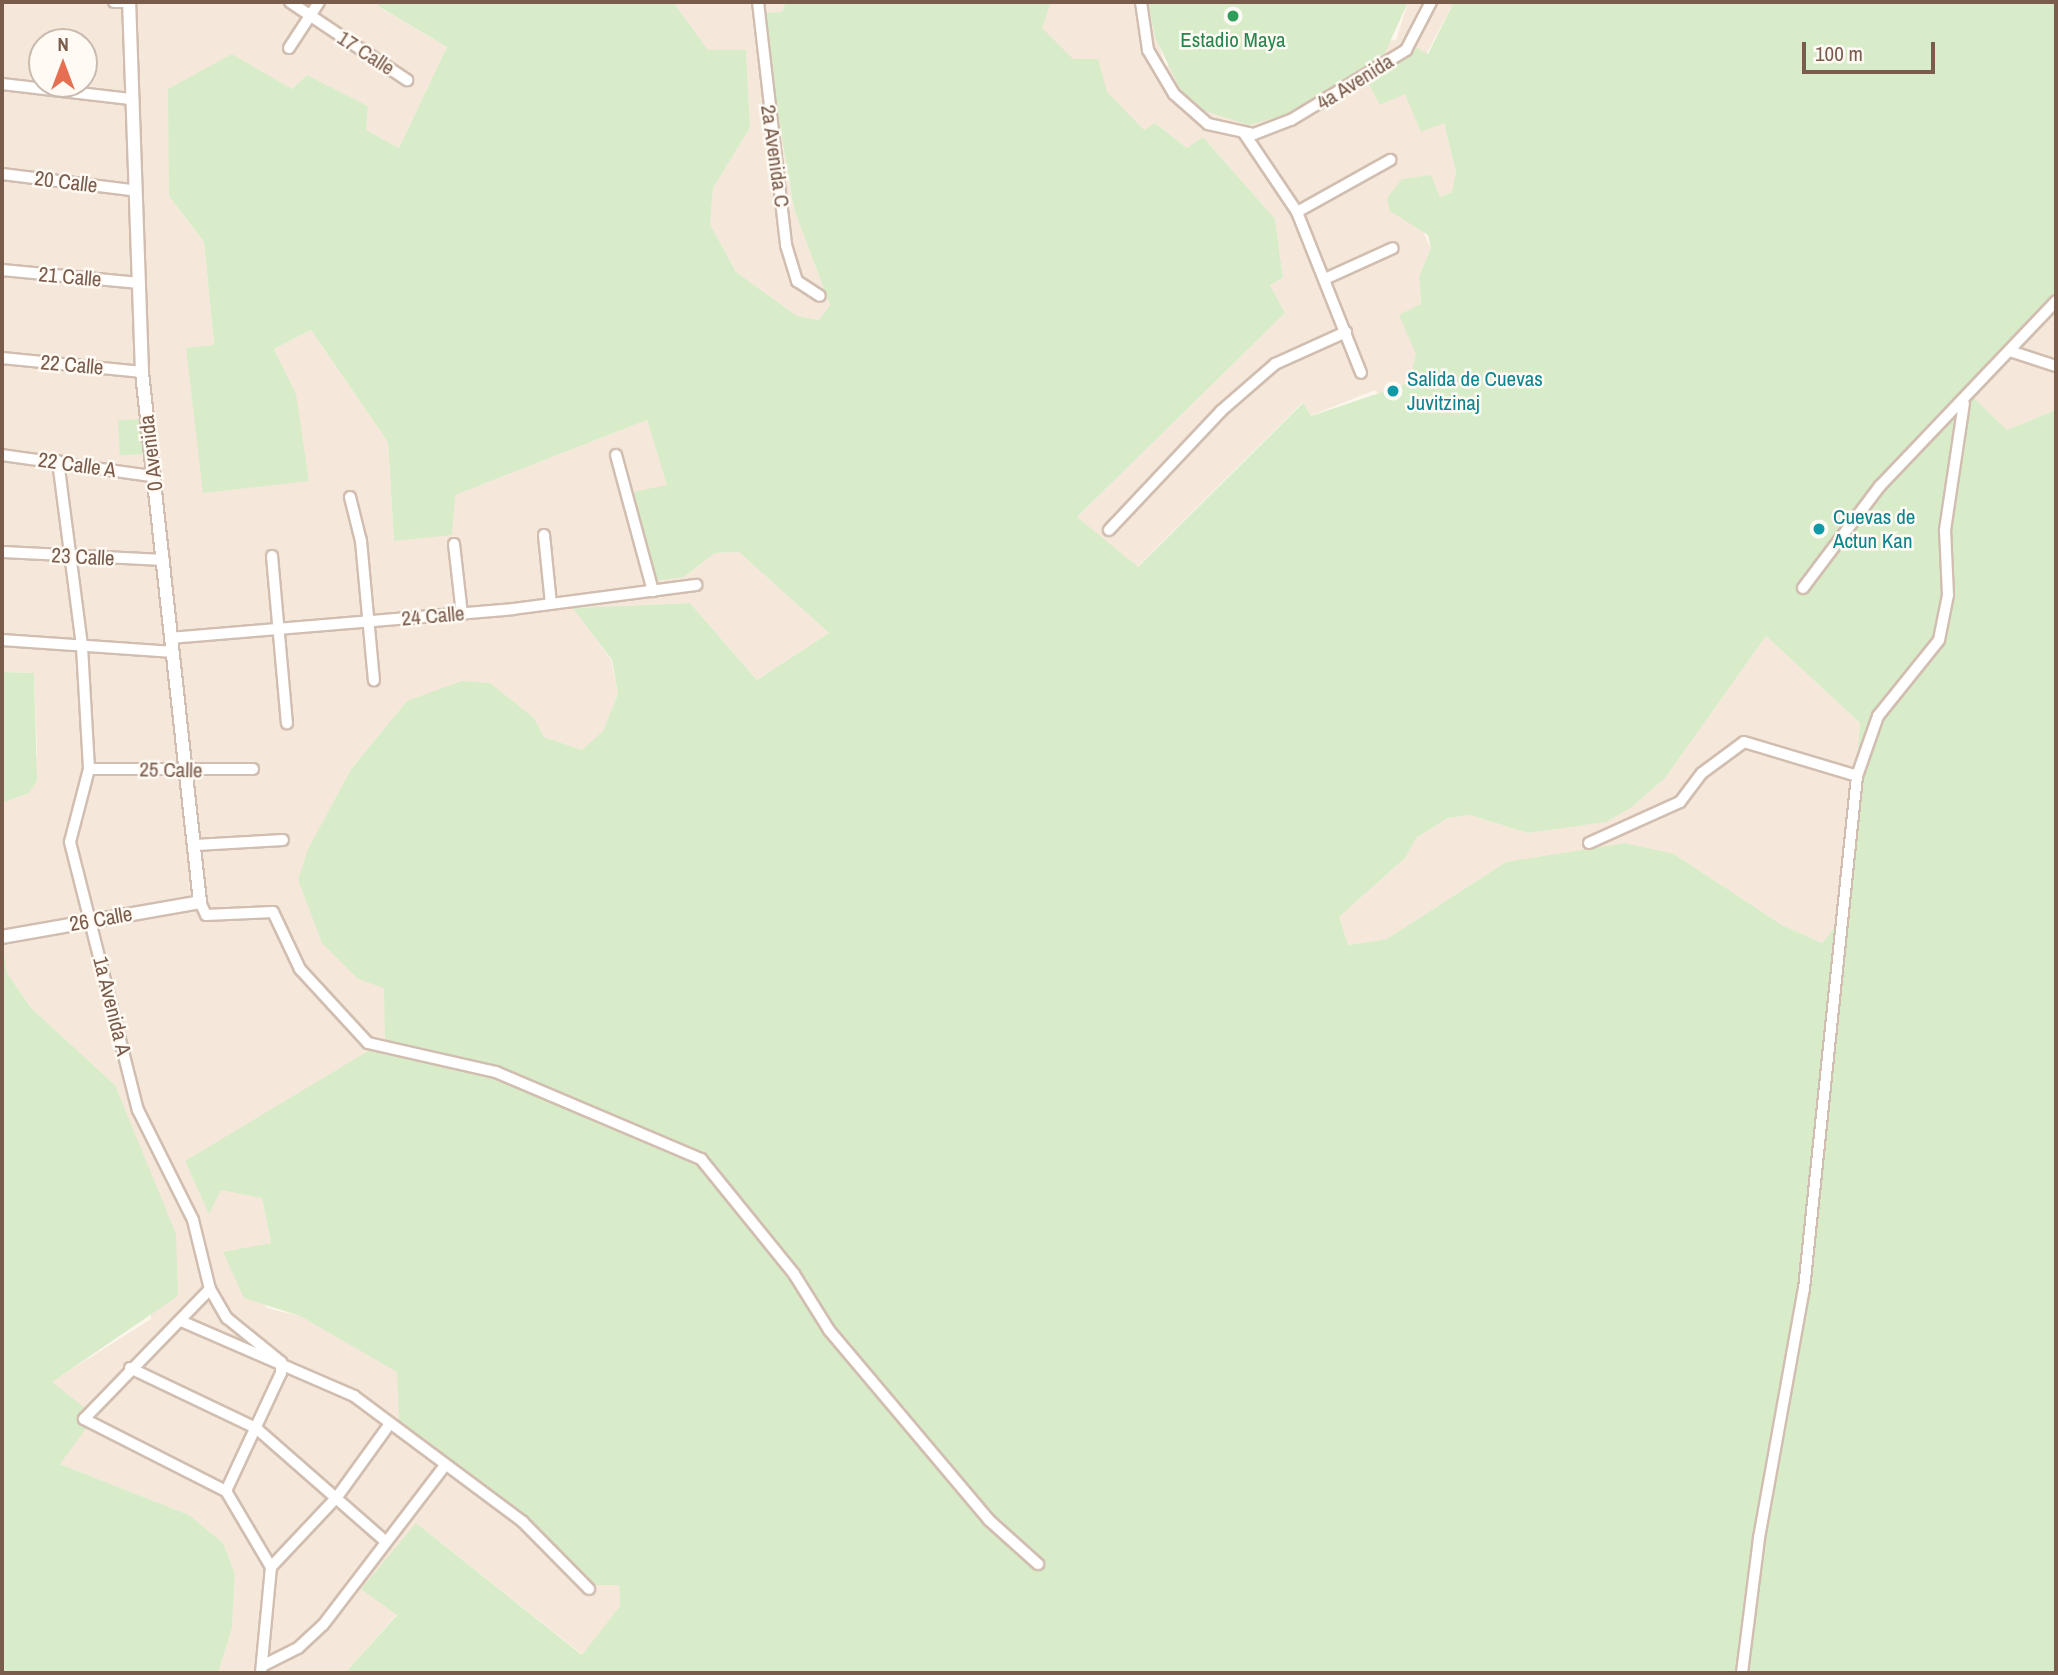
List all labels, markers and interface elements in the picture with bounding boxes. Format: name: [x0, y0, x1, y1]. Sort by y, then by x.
marker: Estadio Maya: [1225, 8, 1241, 24]
street label: 17 Calle: [333, 25, 399, 81]
place label: Estadio Maya: [1180, 27, 1286, 53]
north arrow: [28, 28, 98, 98]
scale bar: [1806, 28, 1939, 72]
text: N: [57, 31, 69, 57]
text: 100 m: [1815, 39, 1863, 68]
street label: 4a Avenida: [1312, 48, 1398, 116]
street label: 2a Avenida C: [755, 103, 795, 209]
street label: 20 Calle: [33, 166, 99, 198]
street label: 21 Calle: [37, 262, 103, 292]
street label: 22 Calle: [39, 350, 105, 380]
place label: Salida de Cuevas Juvitzinaj: [1407, 366, 1543, 416]
marker: Salida de Cuevas Juvitzinaj: [1385, 383, 1401, 399]
street label: 0 Avenida: [134, 413, 168, 493]
street label: 22 Calle A: [36, 447, 118, 483]
place label: Cuevas de Actun Kan: [1833, 504, 1915, 554]
marker: Cuevas de Actun Kan: [1811, 521, 1827, 537]
street label: 23 Calle: [51, 543, 115, 571]
street label: 24 Calle: [400, 601, 466, 631]
street label: 25 Calle: [139, 757, 203, 783]
street label: 26 Calle: [68, 901, 134, 937]
street label: 1a Avenida A: [87, 953, 137, 1059]

